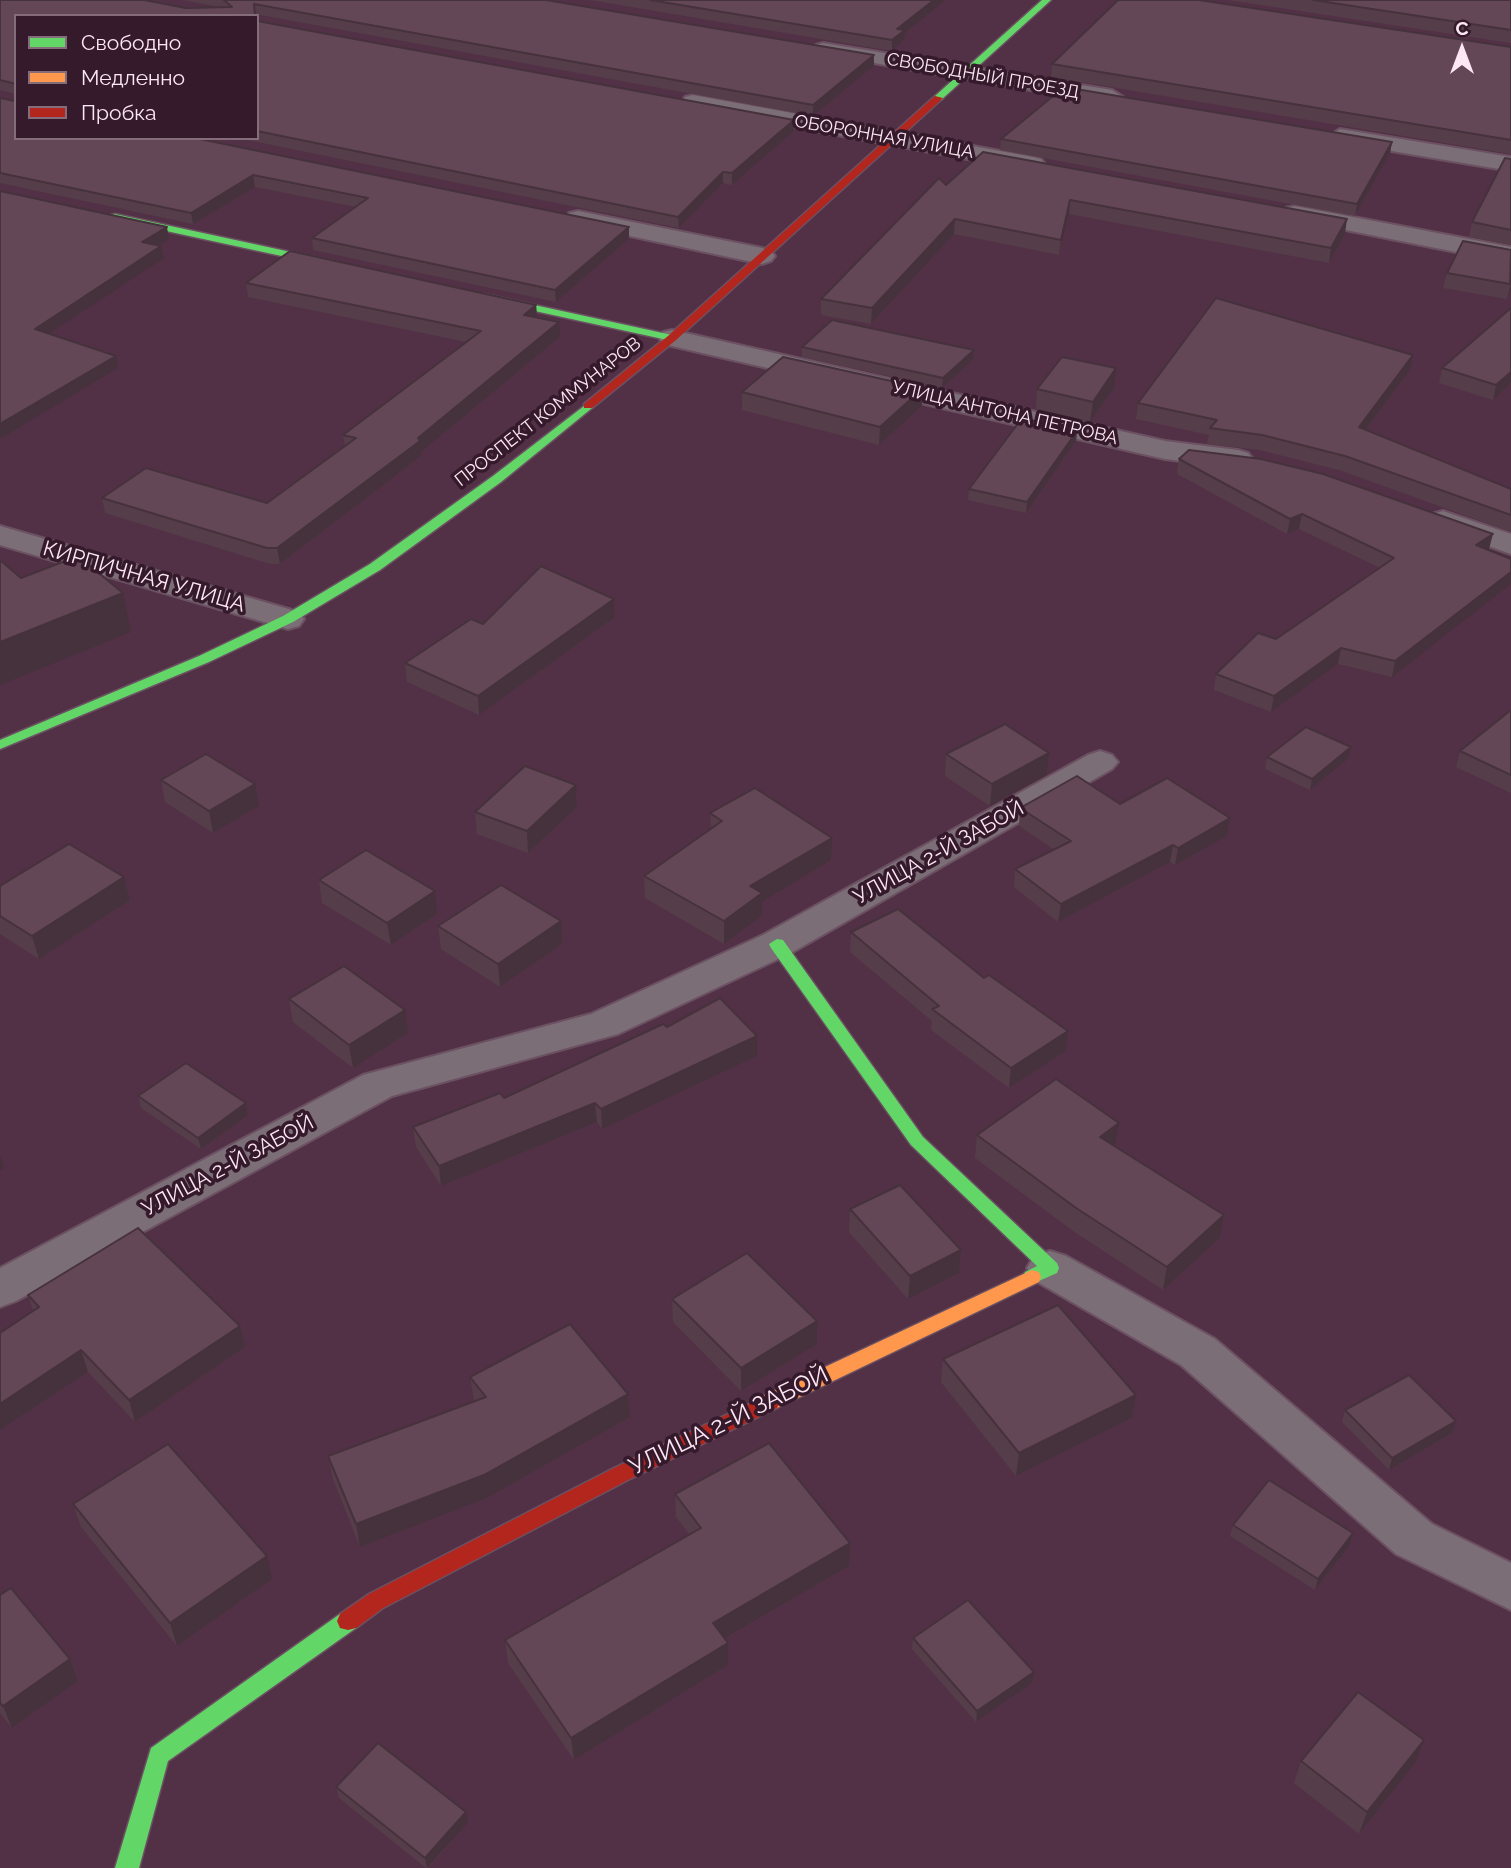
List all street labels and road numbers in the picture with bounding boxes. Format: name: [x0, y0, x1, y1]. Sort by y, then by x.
street label: СВОБОДНЫЙ ПРОЕЗД: [885, 48, 1081, 104]
street label: ОБОРОННАЯ УЛИЦА: [793, 111, 975, 163]
street label: ПРОСПЕКТ КОММУНАРОВ: [451, 333, 645, 491]
street label: УЛИЦА АНТОНА ПЕТРОВА: [890, 377, 1120, 449]
street label: КИРПИЧНАЯ УЛИЦА: [40, 536, 248, 618]
street label: УЛИЦА 2-Й ЗАБОЙ: [849, 796, 1029, 910]
street label: УЛИЦА 2-Й ЗАБОЙ: [138, 1110, 318, 1222]
street label: УЛИЦА 2-Й ЗАБОЙ: [625, 1360, 833, 1482]

